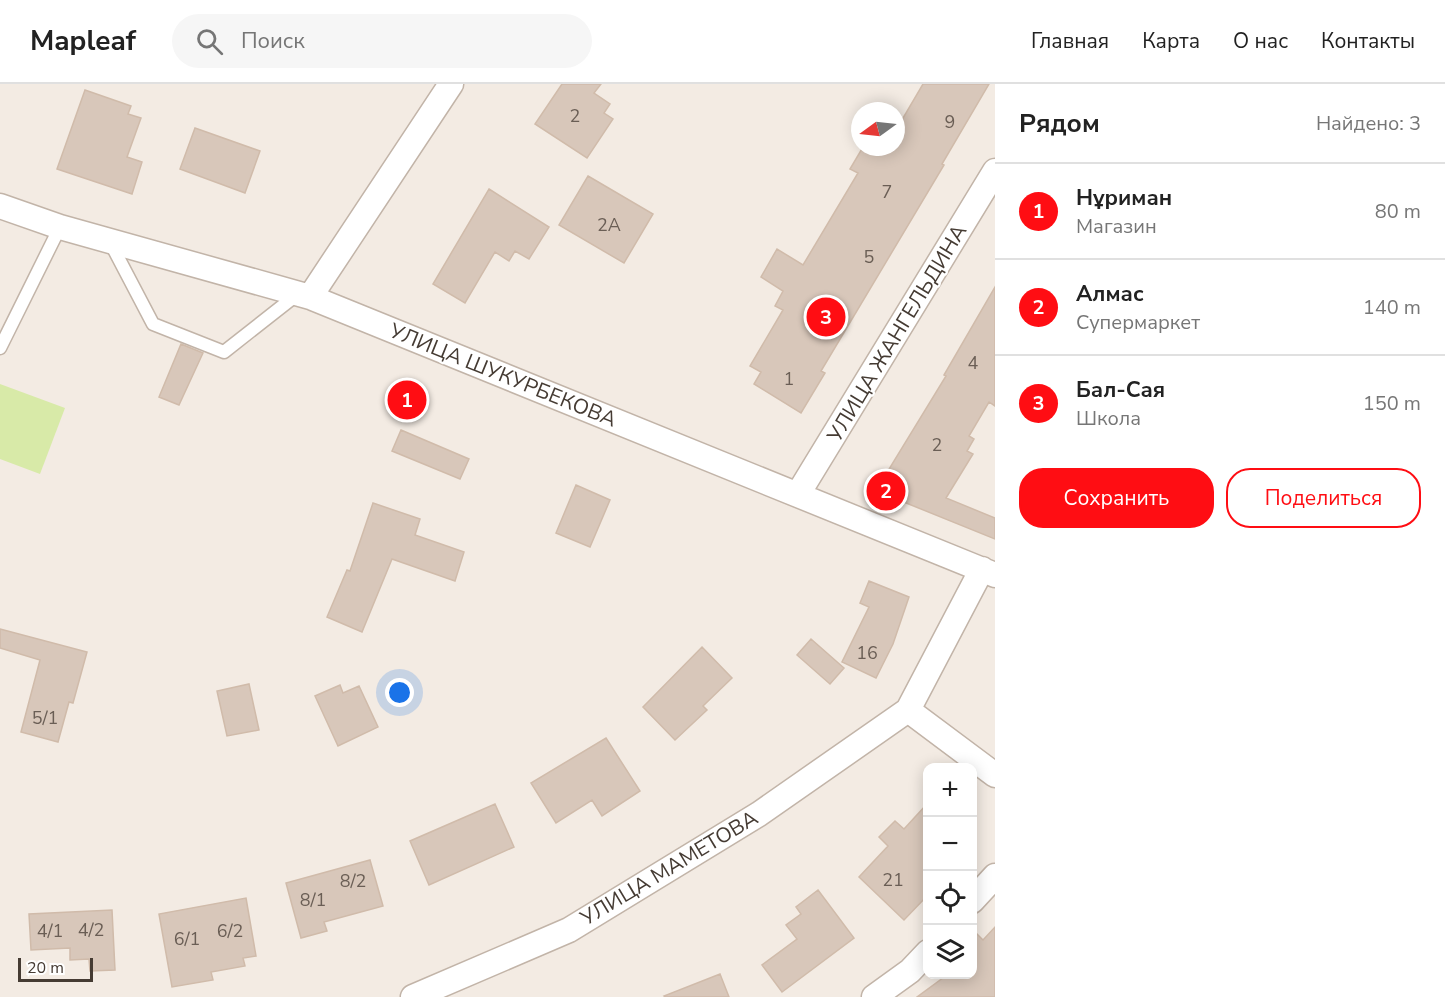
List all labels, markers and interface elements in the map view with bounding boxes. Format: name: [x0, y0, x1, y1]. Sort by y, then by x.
search box: [172, 14, 592, 68]
text: Mapleaf: [30, 22, 136, 60]
icon: search: [193, 25, 226, 58]
text: Поиск: [241, 26, 305, 56]
text: Главная: [1031, 27, 1109, 55]
text: Карта: [1142, 27, 1200, 55]
text: О нас: [1233, 27, 1288, 55]
text: Контакты: [1321, 27, 1415, 55]
north arrow: [851, 102, 905, 156]
house number: 2: [570, 104, 580, 128]
text: Рядом: [1019, 106, 1100, 141]
house number: 9: [945, 110, 955, 134]
text: Найдено: 3: [1316, 110, 1421, 137]
house number: 7: [882, 180, 892, 204]
text: Нұриман: [1076, 183, 1172, 213]
text: 1: [1033, 198, 1045, 225]
text: 80 m: [1375, 198, 1421, 225]
house number: 2А: [597, 213, 621, 237]
text: Магазин: [1076, 213, 1157, 240]
street label: УЛИЦА ЖАНГЕЛЬДИНА: [820, 219, 973, 448]
house number: 5: [864, 245, 874, 269]
text: Алмас: [1076, 279, 1144, 309]
pin: 3: [806, 294, 846, 340]
text: 2: [1033, 294, 1045, 321]
text: 140 m: [1363, 294, 1421, 321]
text: Супермаркет: [1076, 309, 1200, 336]
street label: УЛИЦА ШУКУРБЕКОВА: [384, 316, 621, 433]
house number: 4: [968, 351, 979, 375]
house number: 1: [784, 367, 794, 391]
text: Бал-Сая: [1076, 375, 1165, 405]
pin: 1: [388, 378, 426, 422]
text: 3: [1033, 390, 1045, 417]
text: 150 m: [1363, 390, 1421, 417]
text: Школа: [1076, 405, 1141, 432]
house number: 2: [932, 433, 942, 457]
pin: 2: [866, 468, 906, 514]
button: Сохранить: [1019, 468, 1214, 528]
button: Поделиться: [1226, 468, 1421, 528]
house number: 16: [856, 641, 878, 665]
your location: [385, 678, 414, 707]
house number: 5/1: [32, 706, 58, 730]
map controls: [923, 763, 977, 979]
button: +: [923, 763, 977, 817]
street label: УЛИЦА МАМЕТОВА: [574, 804, 763, 933]
button: −: [923, 817, 977, 871]
house number: 21: [882, 868, 904, 892]
house number: 8/2: [340, 869, 366, 893]
button: locate: [923, 871, 977, 925]
house number: 8/1: [300, 888, 326, 912]
house number: 4/2: [78, 918, 104, 942]
house number: 4/1: [37, 919, 63, 943]
house number: 6/2: [217, 919, 243, 943]
button: layers: [923, 925, 977, 979]
house number: 6/1: [174, 927, 200, 951]
scale bar: [18, 955, 93, 982]
text: 20 m: [27, 957, 64, 979]

